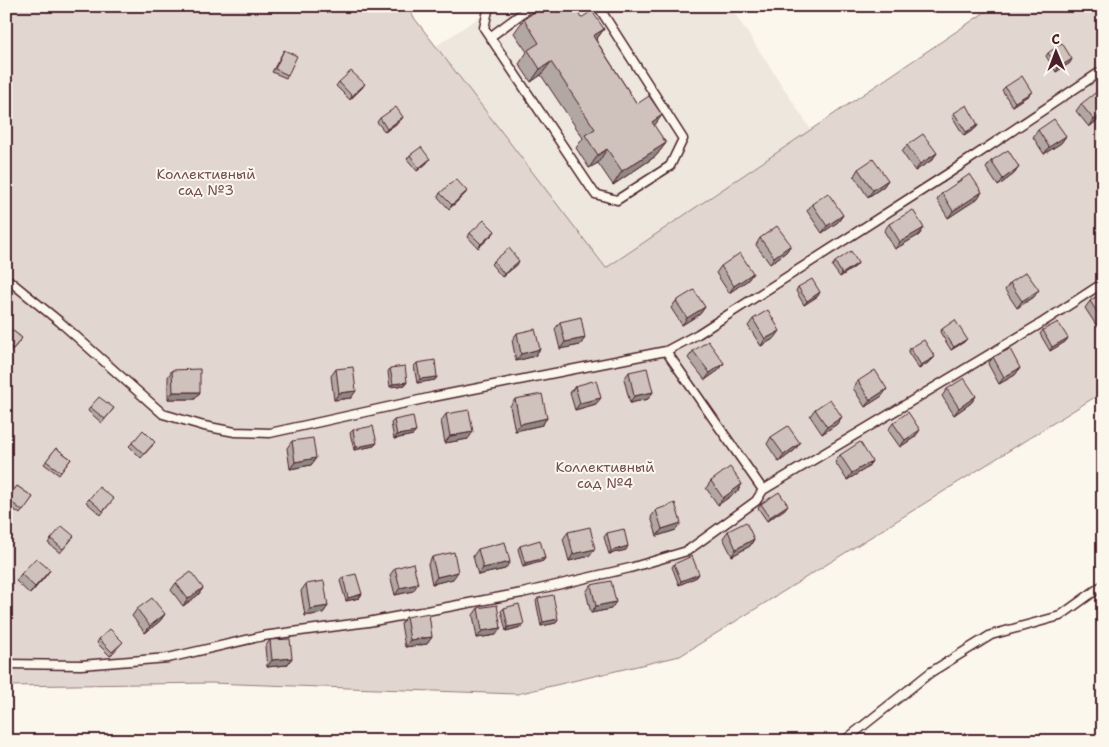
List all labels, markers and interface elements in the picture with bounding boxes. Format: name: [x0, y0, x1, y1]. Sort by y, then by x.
north arrow: [1032, 28, 1082, 78]
text: С: [1051, 30, 1060, 48]
park label: Коллективный сад №3: [157, 165, 255, 199]
park label: Коллективный сад №4: [556, 458, 654, 492]

